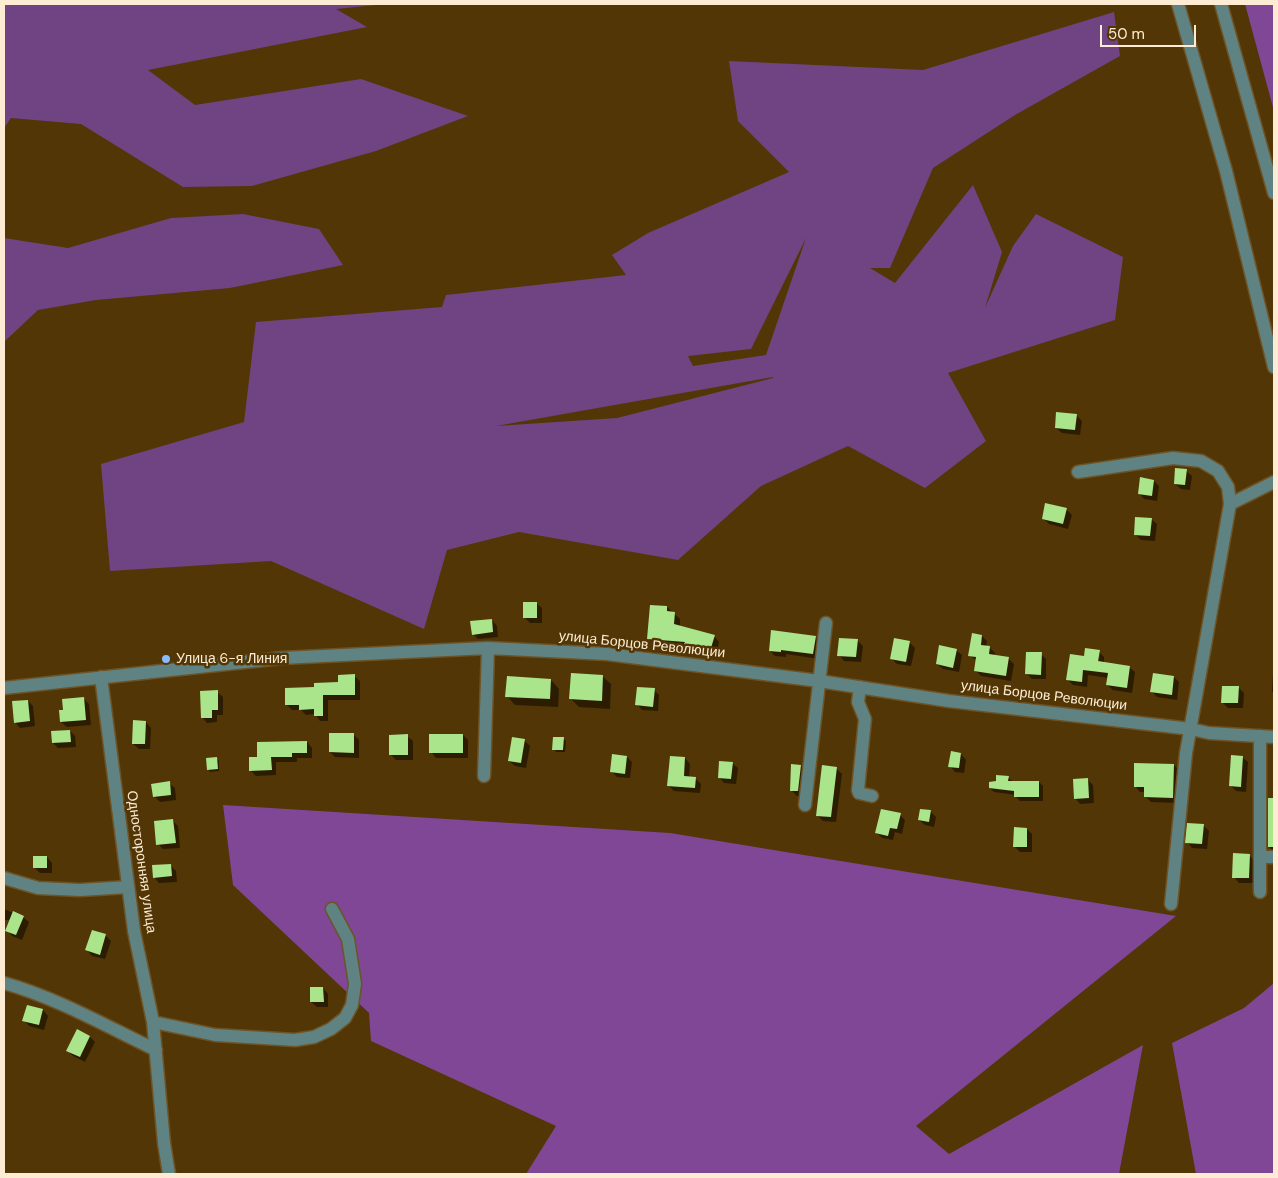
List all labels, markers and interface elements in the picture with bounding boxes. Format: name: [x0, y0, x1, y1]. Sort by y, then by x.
scale bar: [1103, 15, 1199, 47]
text: 50 m: [1108, 24, 1145, 44]
street label: улица Борцов Революции: [558, 628, 726, 662]
place label: Улица 6-я Линия: [176, 651, 287, 667]
marker: Улица 6-я Линия: [160, 653, 172, 665]
street label: улица Борцов Революции: [960, 677, 1128, 715]
street label: Односторонняя улица: [123, 790, 159, 934]

